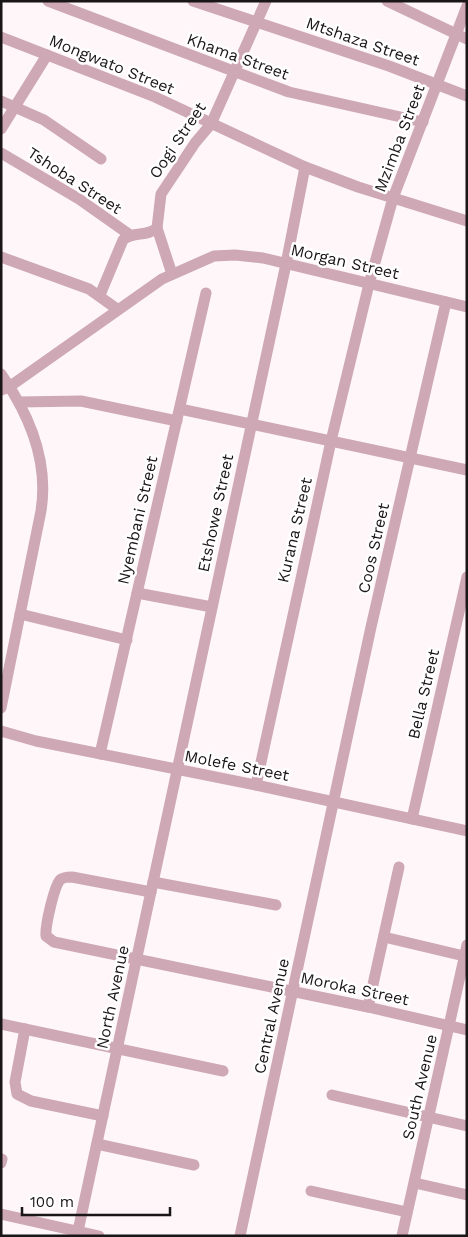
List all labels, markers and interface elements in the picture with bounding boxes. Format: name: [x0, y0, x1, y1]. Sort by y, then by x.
street label: Mtshaza Street: [304, 13, 422, 70]
street label: Khama Street: [184, 29, 292, 84]
street label: Mongwato Street: [46, 31, 177, 98]
street label: Mzimba Street: [370, 81, 429, 195]
street label: Oogi Street: [145, 98, 210, 182]
street label: Tshoba Street: [24, 143, 126, 218]
street label: Morgan Street: [289, 240, 401, 283]
street label: Etshowe Street: [194, 452, 237, 574]
street label: Nyembani Street: [113, 454, 162, 586]
street label: Kurana Street: [273, 475, 316, 585]
street label: Coos Street: [354, 501, 393, 595]
street label: Bella Street: [404, 647, 443, 741]
street label: Molefe Street: [183, 746, 291, 785]
street label: North Avenue: [92, 944, 133, 1051]
street label: Central Avenue: [250, 957, 293, 1076]
street label: Moroka Street: [299, 968, 411, 1009]
street label: South Avenue: [398, 1032, 441, 1142]
scale bar: [22, 1184, 170, 1216]
text: 100 m: [30, 1193, 74, 1211]

